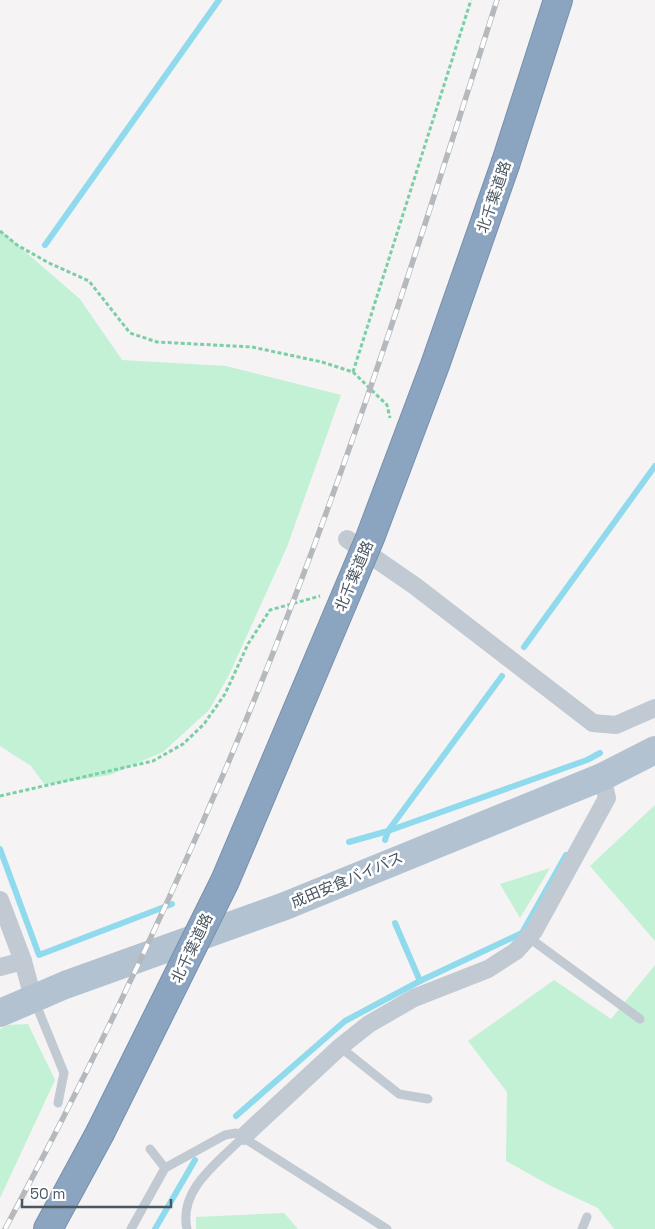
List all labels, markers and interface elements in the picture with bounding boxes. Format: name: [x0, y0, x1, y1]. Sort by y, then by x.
street label: 北千葉道路: [472, 158, 515, 235]
street label: 北千葉道路: [330, 538, 377, 614]
street label: 成田安食バイパス: [288, 847, 406, 912]
street label: 北千葉道路: [167, 910, 217, 986]
scale bar: [22, 1176, 171, 1208]
text: 50 m: [30, 1184, 65, 1203]

